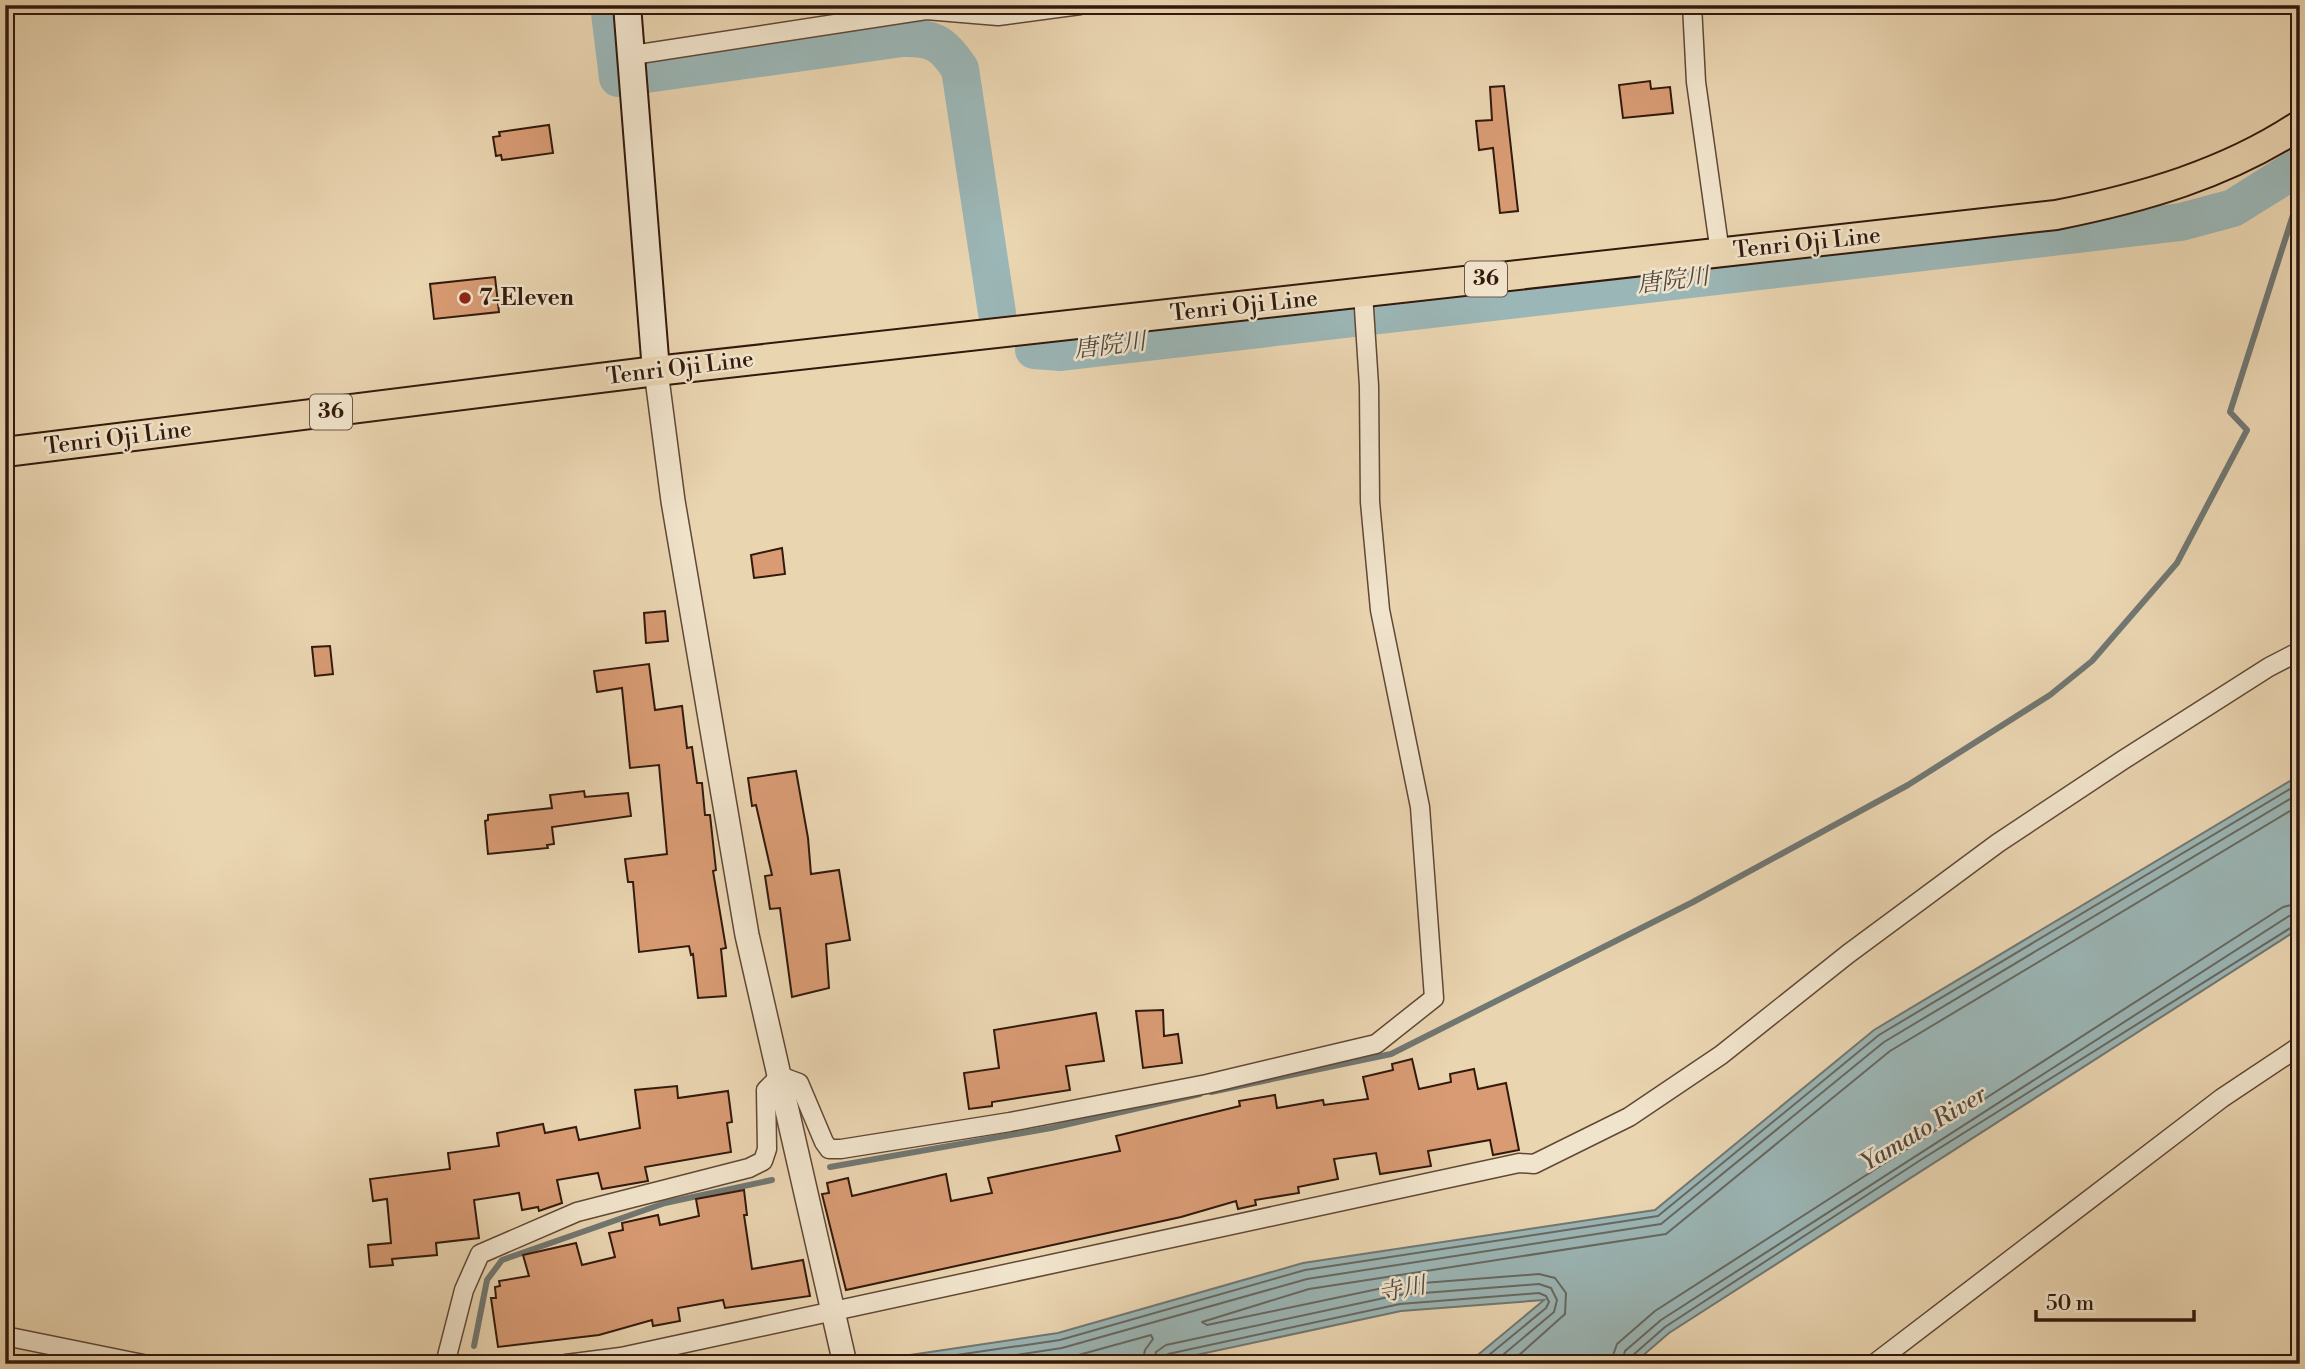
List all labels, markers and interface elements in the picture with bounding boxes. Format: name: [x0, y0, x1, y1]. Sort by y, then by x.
street label: Tenri Oji Line: [1732, 221, 1882, 265]
water label: 唐院川: [1635, 261, 1714, 300]
road number: 36: [1465, 262, 1507, 296]
place label: 7-Eleven: [479, 284, 574, 312]
street label: Tenri Oji Line: [1169, 284, 1319, 328]
marker: 7-Eleven: [457, 290, 473, 306]
water label: 唐院川: [1072, 326, 1151, 365]
street label: Tenri Oji Line: [605, 345, 755, 391]
road number: 36: [310, 394, 352, 430]
street label: Tenri Oji Line: [43, 415, 193, 461]
water label: Yamato River: [1856, 1079, 1993, 1178]
water label: 寺川: [1376, 1270, 1431, 1309]
scale bar: [2036, 1278, 2193, 1322]
text: 50 m: [2046, 1291, 2094, 1317]

